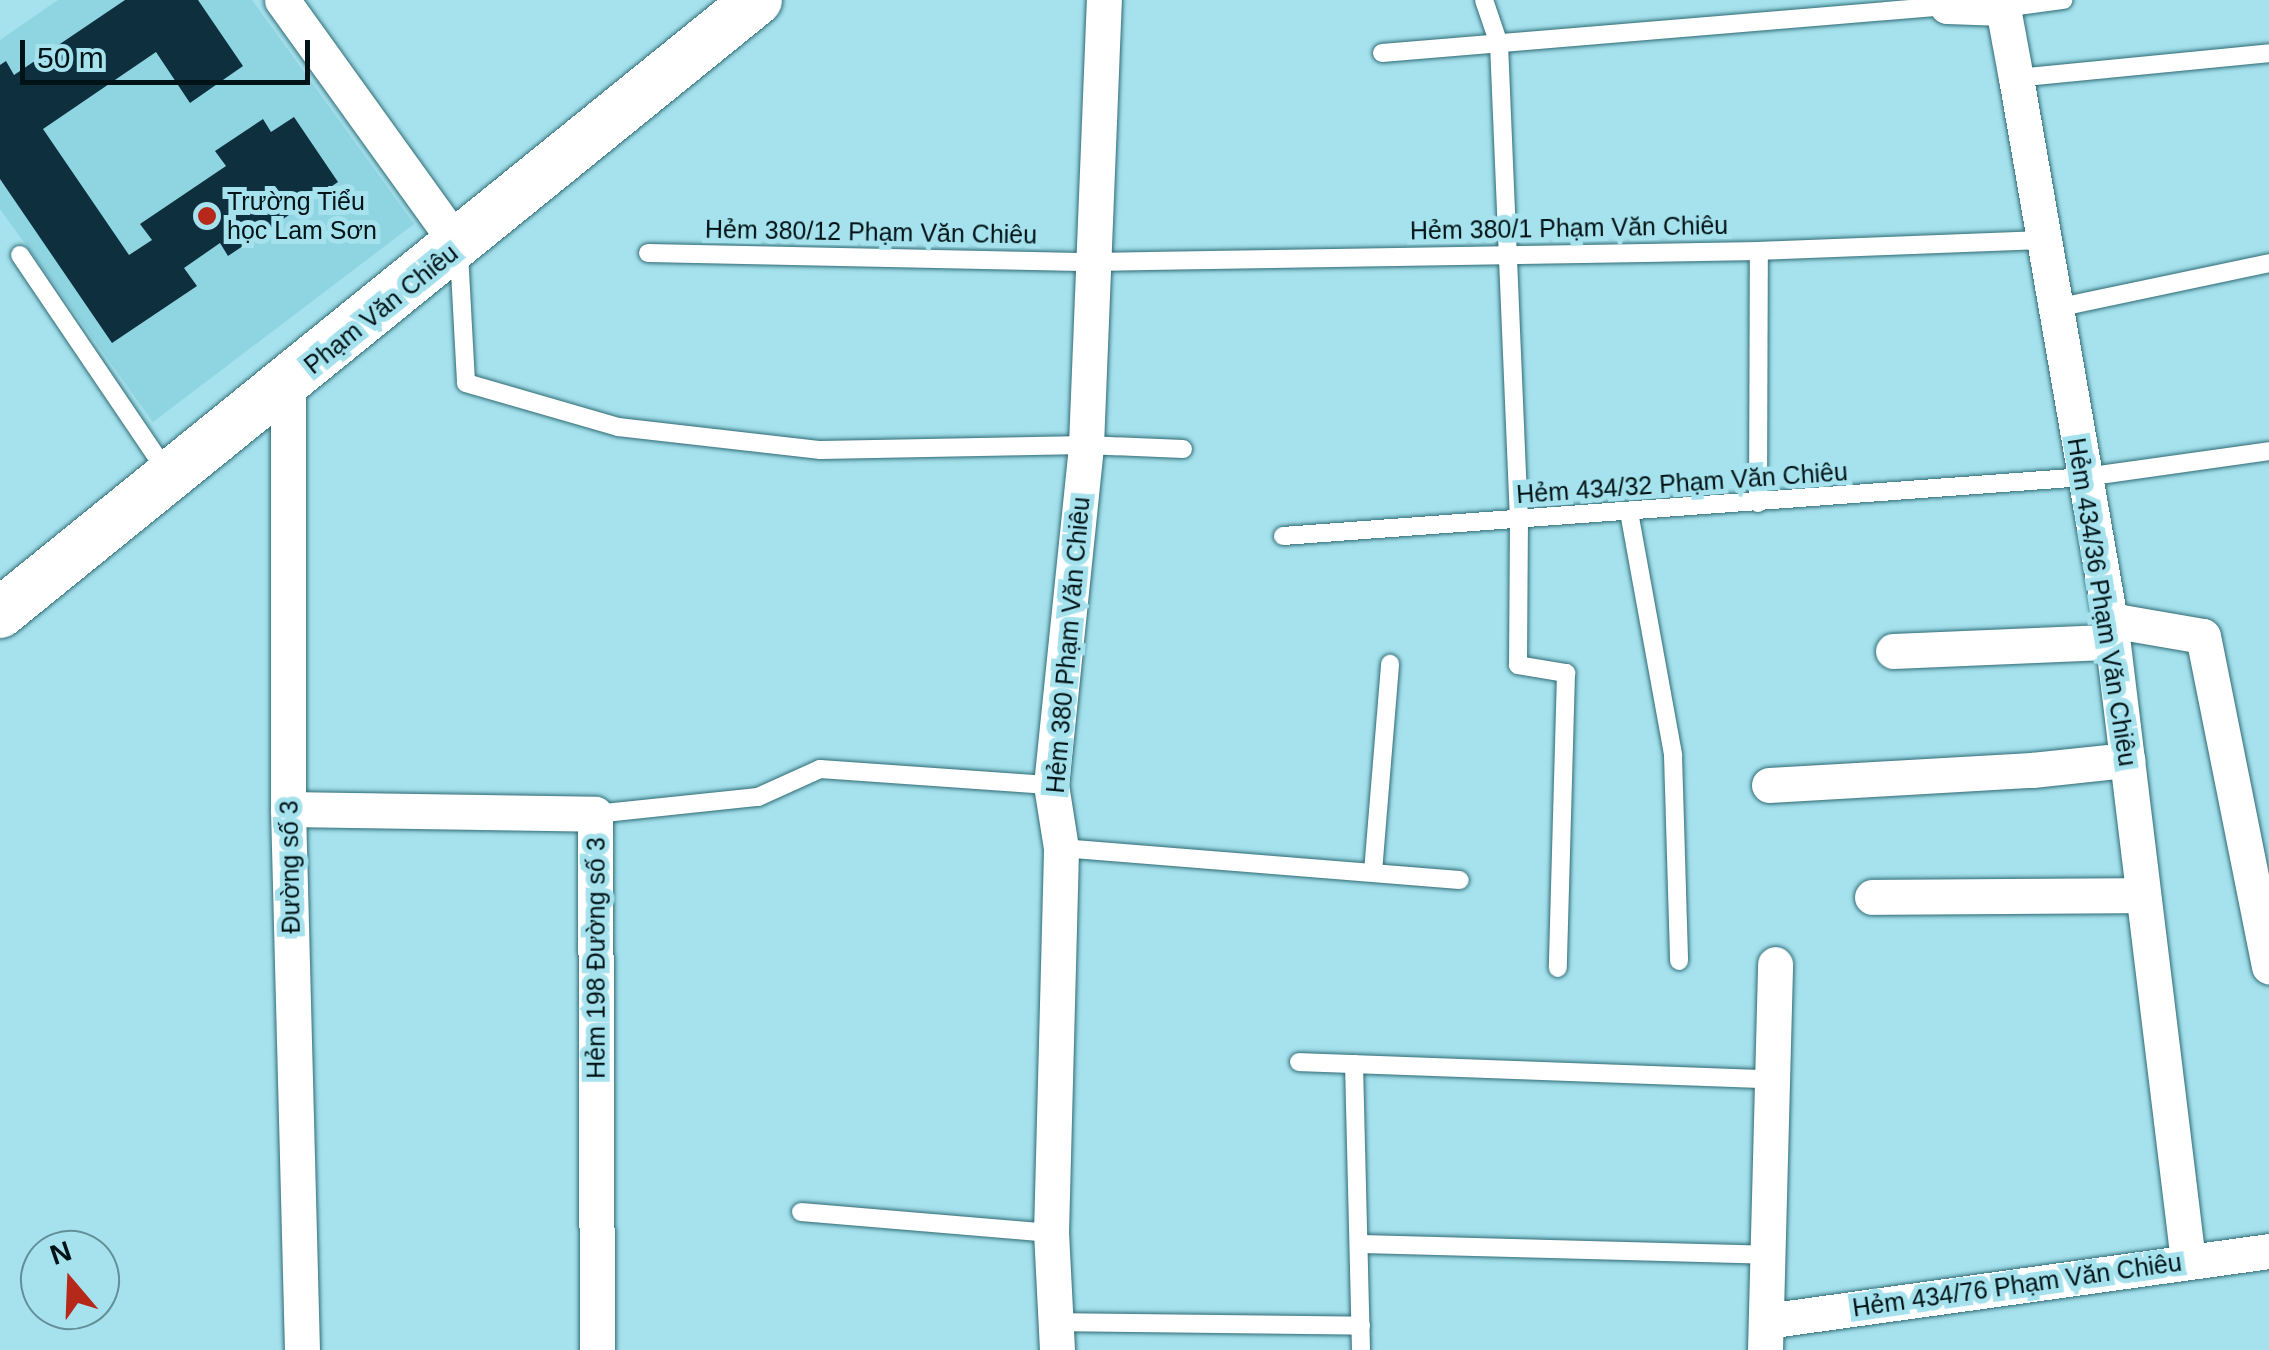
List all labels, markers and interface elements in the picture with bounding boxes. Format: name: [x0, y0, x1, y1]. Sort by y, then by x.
scale bar: [25, 20, 315, 82]
text: 50 m: [37, 41, 104, 74]
place label: Trường Tiểu học Lam Sơn: [227, 187, 377, 246]
marker: Trường Tiểu học Lam Sơn: [196, 205, 218, 227]
street label: Hẻm 380/1 Phạm Văn Chiêu: [1410, 210, 1728, 246]
street label: Hẻm 380/12 Phạm Văn Chiêu: [705, 214, 1037, 250]
street label: Phạm Văn Chiêu: [298, 238, 464, 380]
street label: Hẻm 434/36 Phạm Văn Chiêu: [2061, 436, 2143, 768]
street label: Hẻm 434/32 Phạm Văn Chiêu: [1515, 456, 1849, 510]
street label: Hẻm 380 Phạm Văn Chiêu: [1040, 496, 1096, 794]
street label: Đường số 3: [274, 800, 306, 934]
street label: Hẻm 198 Đường số 3: [581, 837, 611, 1079]
north arrow: [20, 1230, 120, 1330]
text: N: [46, 1235, 75, 1271]
street label: Hẻm 434/76 Phạm Văn Chiêu: [1850, 1247, 2184, 1323]

